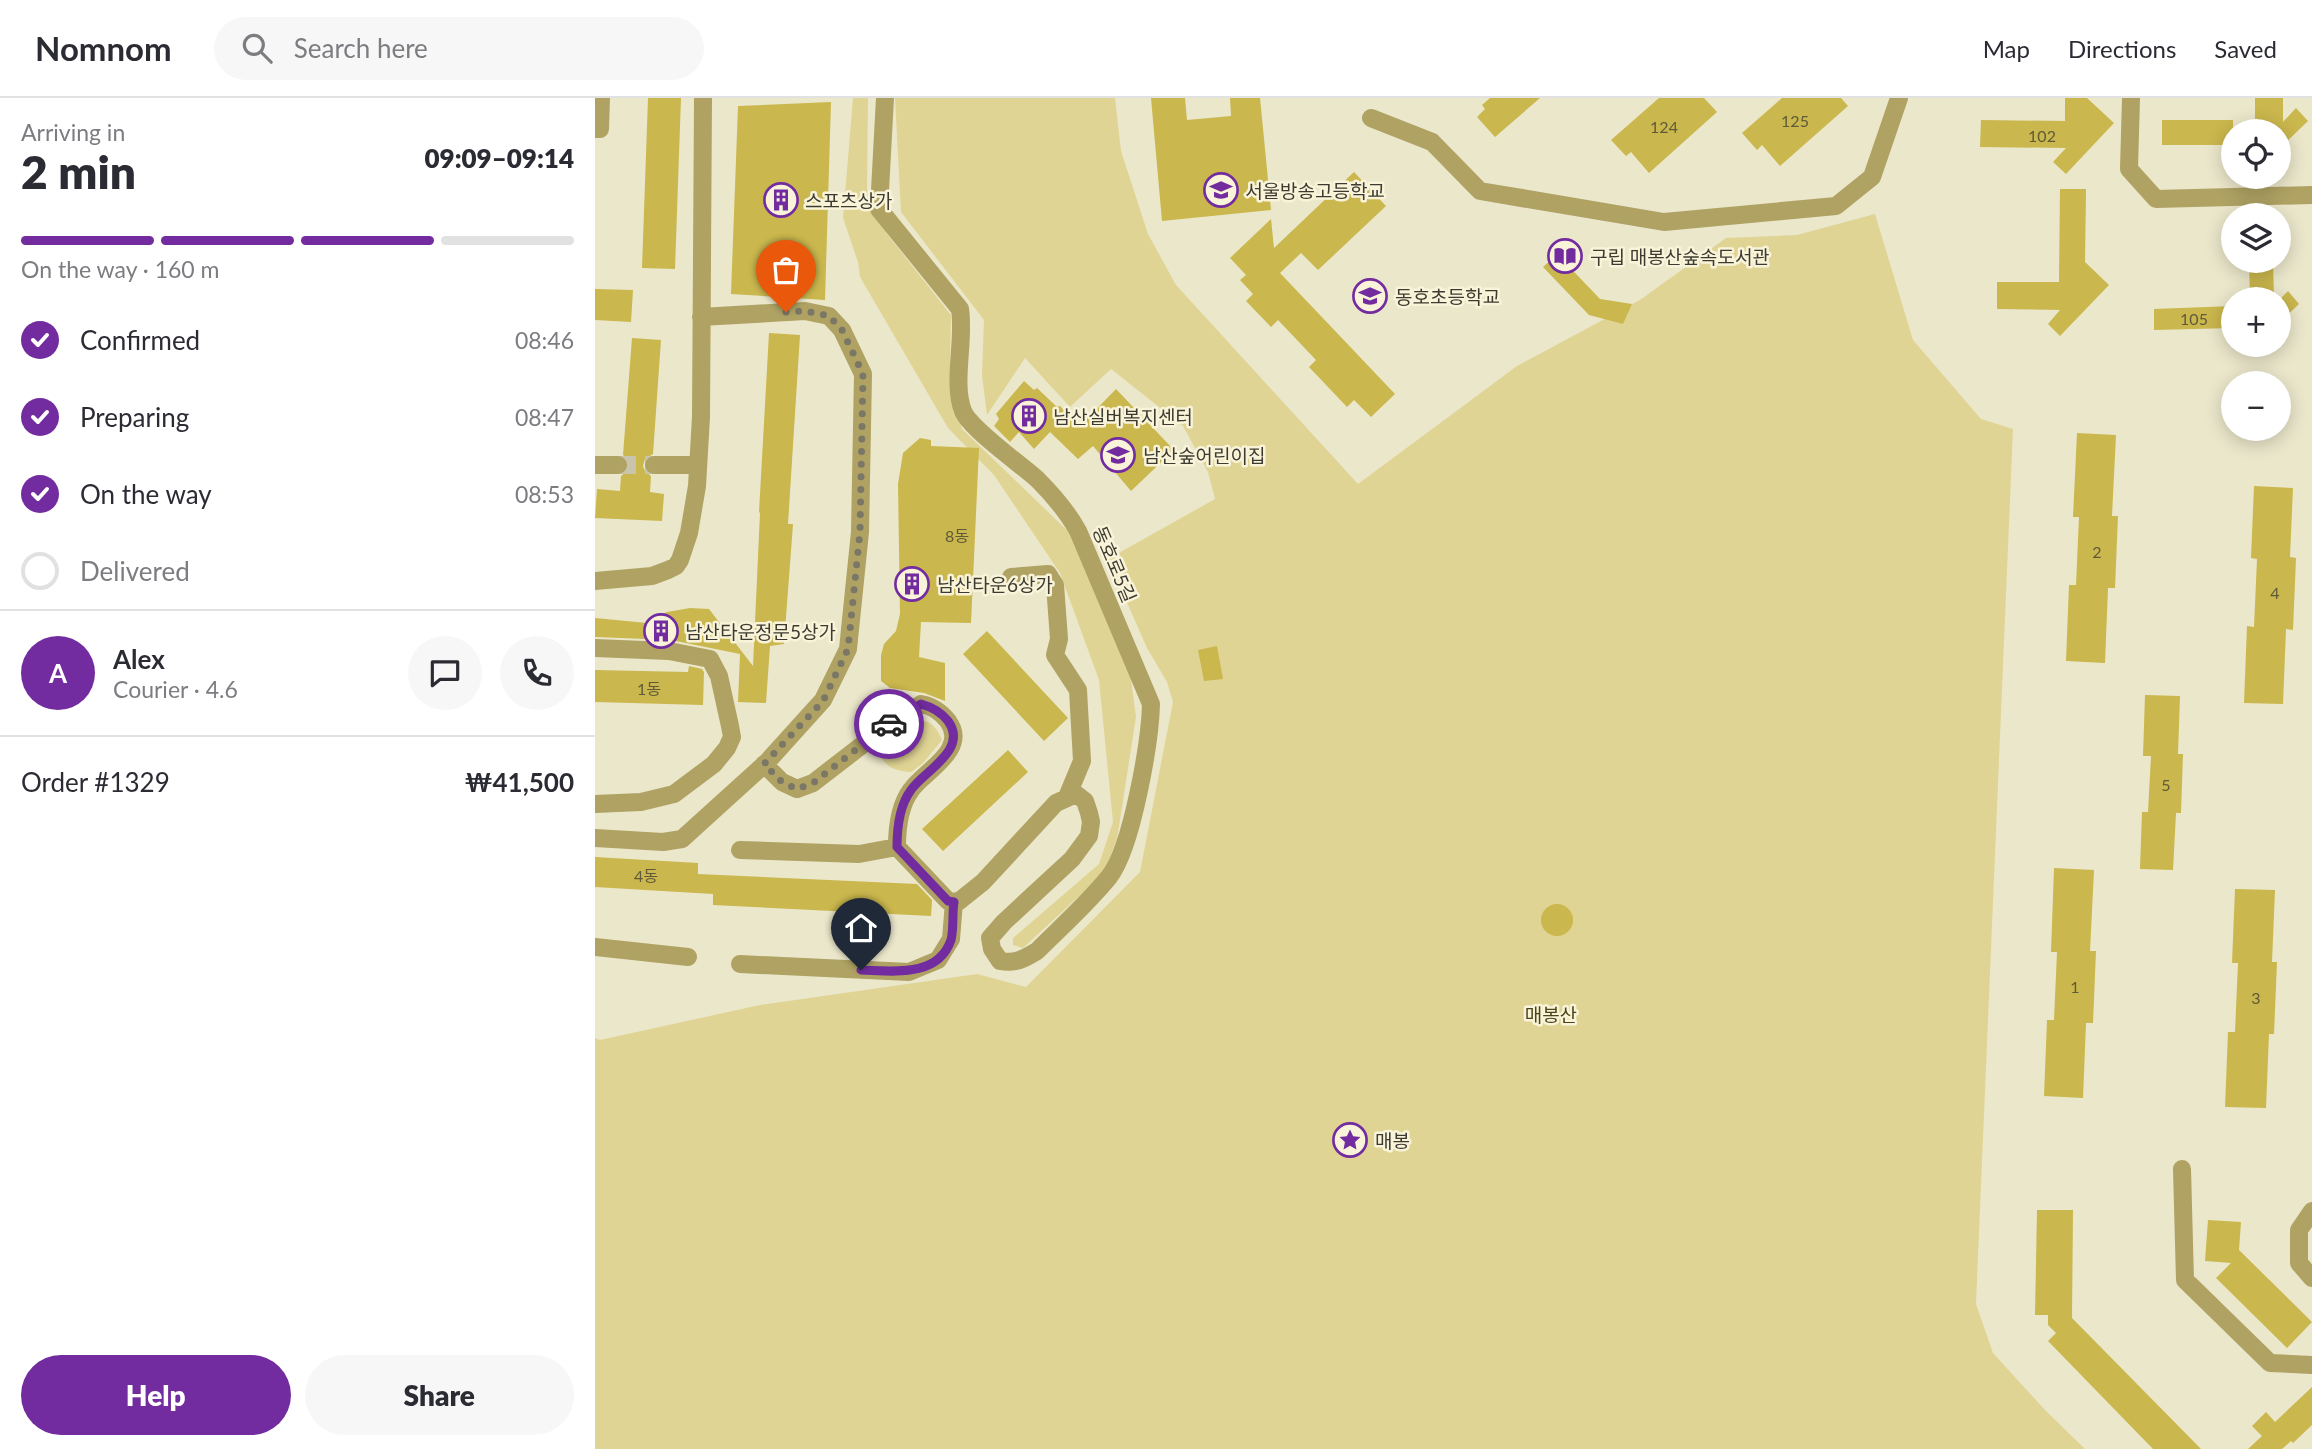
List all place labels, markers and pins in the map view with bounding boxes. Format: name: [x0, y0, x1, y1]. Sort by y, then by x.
school or university icon: 서울방송고등학교: [1202, 171, 1240, 209]
place label: 서울방송고등학교: [1245, 179, 1385, 202]
building icon: 스포츠상가: [762, 181, 800, 219]
place label: 스포츠상가: [805, 189, 892, 212]
library icon: 구립 매봉산숲속도서관: [1546, 237, 1584, 275]
pin: [756, 240, 816, 312]
place label: 구립 매봉산숲속도서관: [1590, 245, 1770, 268]
school or university icon: 동호초등학교: [1351, 277, 1389, 315]
place label: 동호초등학교: [1395, 285, 1500, 308]
building icon: 남산실버복지센터: [1010, 397, 1048, 435]
place label: 남산실버복지센터: [1053, 405, 1193, 428]
school or university icon: 남산숲어린이집: [1099, 436, 1137, 474]
place label: 남산숲어린이집: [1143, 444, 1265, 467]
building icon: 남산타운6상가: [893, 565, 931, 603]
place label: 남산타운6상가: [937, 573, 1053, 596]
building icon: 남산타운정문5상가: [642, 612, 680, 650]
place label: 남산타운정문5상가: [685, 620, 836, 643]
pin: [831, 898, 891, 970]
place icon: 매봉: [1331, 1121, 1369, 1159]
place label: 매봉: [1375, 1129, 1410, 1152]

